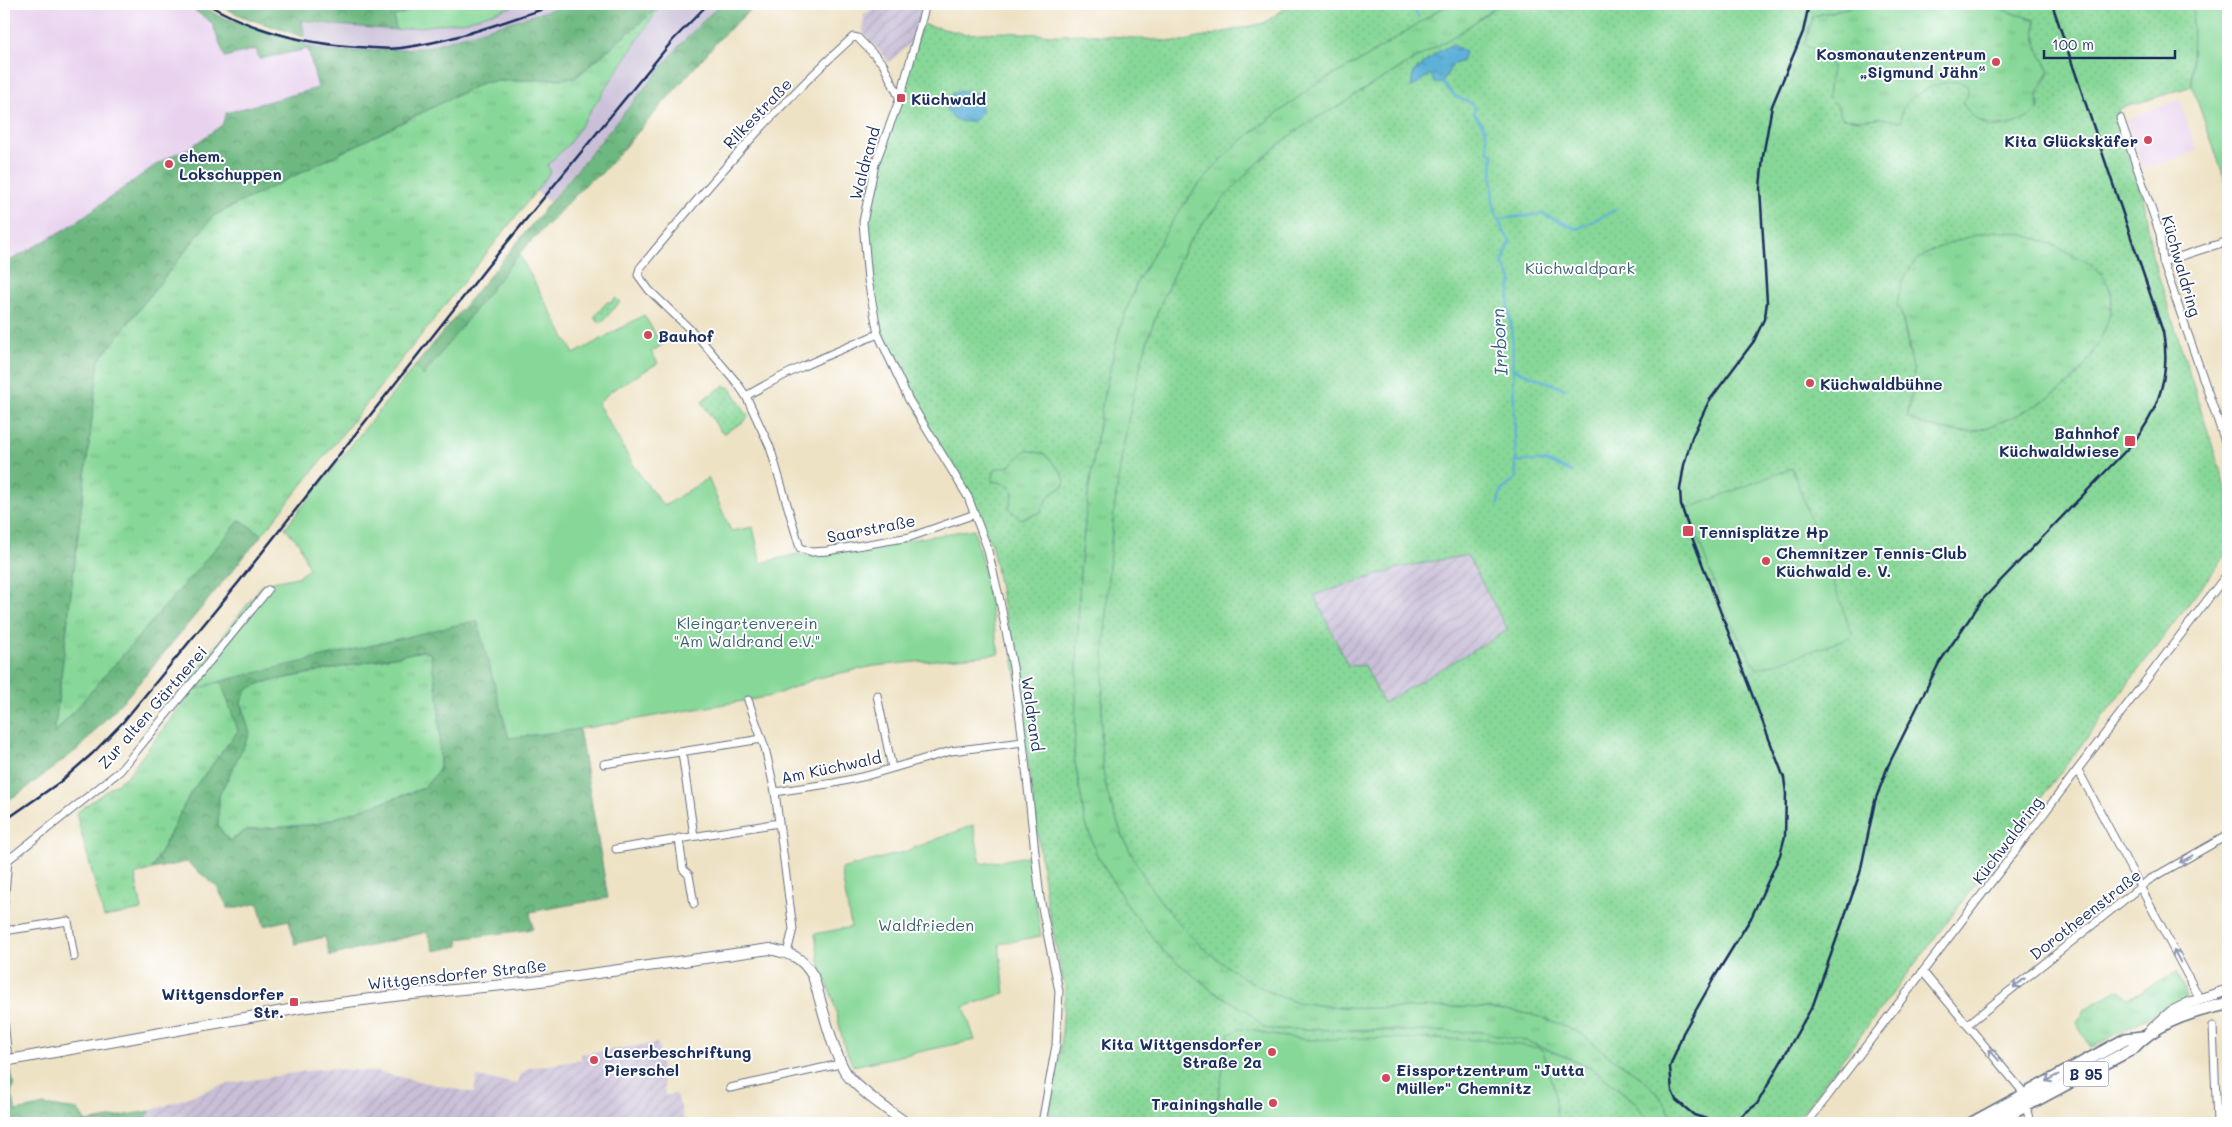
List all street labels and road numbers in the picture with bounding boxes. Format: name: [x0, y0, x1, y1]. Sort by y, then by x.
street label: Rilkestraße: [718, 73, 796, 153]
street label: Waldrand: [844, 124, 884, 202]
street label: Küchwaldring: [2158, 213, 2206, 319]
street label: Saarstraße: [825, 509, 917, 547]
street label: Zur alten Gärtnerei: [93, 641, 211, 773]
street label: Waldrand: [1017, 675, 1049, 753]
street label: Am Küchwald: [779, 746, 883, 788]
street label: Küchwaldring: [1967, 792, 2047, 888]
street label: Dorotheenstraße: [2025, 864, 2145, 964]
street label: Wittgensdorfer Straße: [366, 954, 548, 994]
road number: B 95: [2064, 1062, 2108, 1086]

